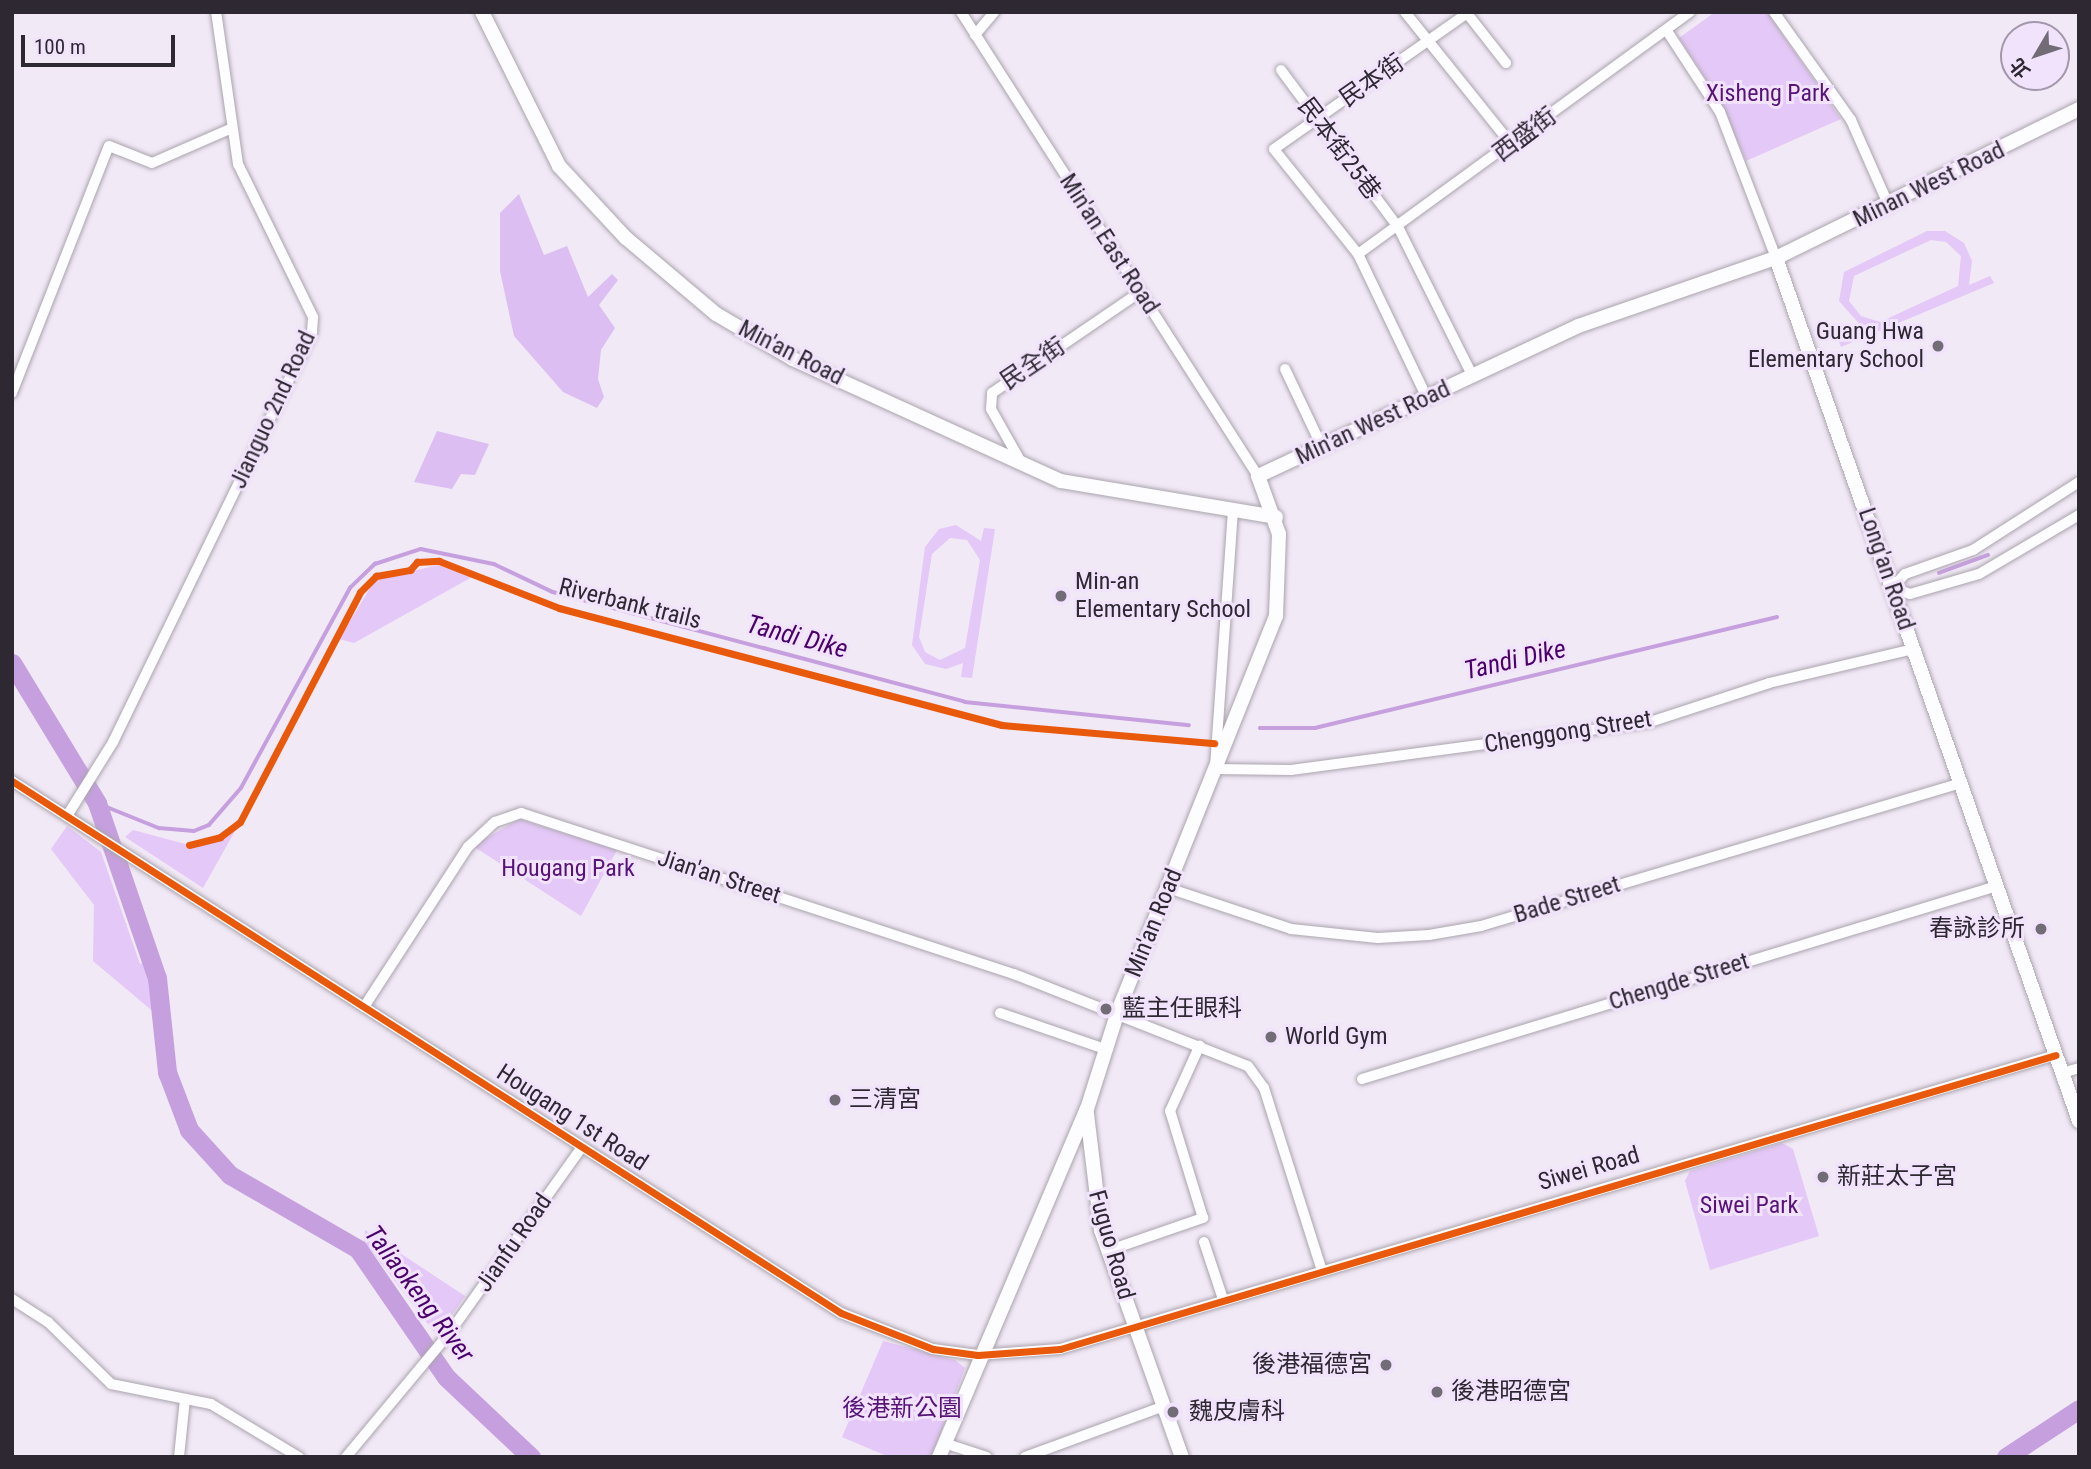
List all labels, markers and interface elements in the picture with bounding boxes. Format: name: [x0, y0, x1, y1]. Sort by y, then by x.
scale bar: [24, 21, 178, 65]
north arrow: [2000, 21, 2070, 91]
text: 100 m: [34, 35, 86, 59]
street label: 民本街: [1334, 49, 1410, 113]
text: 北: [2005, 54, 2035, 83]
park label: Xisheng Park: [1706, 80, 1830, 108]
street label: 民本街25巷: [1291, 93, 1387, 205]
street label: 西盛街: [1488, 102, 1562, 168]
street label: Minan West Road: [1849, 136, 2009, 234]
street label: Min'an East Road: [1053, 168, 1165, 320]
street label: Min'an Road: [733, 314, 849, 392]
place label: Guang Hwa Elementary School: [1748, 318, 1924, 374]
street label: Jianguo 2nd Road: [224, 327, 322, 493]
street label: 民全街: [995, 332, 1071, 396]
marker: Guang Hwa Elementary School: [1930, 338, 1946, 354]
street label: Min'an West Road: [1291, 375, 1455, 471]
street label: Long'an Road: [1852, 504, 1920, 634]
place label: Min-an Elementary School: [1075, 568, 1251, 624]
street label: Riverbank trails: [556, 572, 704, 636]
marker: Min-an Elementary School: [1053, 588, 1069, 604]
water label: Tandi Dike: [743, 609, 851, 665]
water label: Tandi Dike: [1461, 633, 1569, 687]
street label: Chenggong Street: [1482, 705, 1654, 759]
street label: Jian'an Street: [654, 844, 784, 910]
park label: Hougang Park: [501, 855, 635, 883]
street label: Min'an Road: [1119, 865, 1189, 981]
street label: Bade Street: [1510, 870, 1624, 930]
place label: 春詠診所: [1929, 915, 2025, 943]
marker: 春詠診所: [2031, 919, 2051, 939]
street label: Chengde Street: [1606, 947, 1752, 1017]
place label: 藍主任眼科: [1122, 995, 1242, 1023]
marker: 藍主任眼科: [1096, 999, 1116, 1019]
place label: World Gym: [1285, 1023, 1387, 1051]
marker: World Gym: [1263, 1029, 1279, 1045]
street label: Hougang 1st Road: [491, 1058, 653, 1178]
place label: 三清宮: [849, 1086, 921, 1114]
marker: 三清宮: [827, 1092, 843, 1108]
street label: Siwei Road: [1535, 1141, 1643, 1197]
place label: 新莊太子宮: [1837, 1163, 1957, 1191]
marker: 新莊太子宮: [1815, 1169, 1831, 1185]
street label: Fuguo Road: [1082, 1187, 1140, 1303]
street label: Jianfu Road: [470, 1188, 558, 1298]
park label: Siwei Park: [1700, 1192, 1798, 1220]
water label: Taliaokeng River: [358, 1220, 480, 1368]
place label: 後港福德宮: [1252, 1351, 1372, 1379]
marker: 後港福德宮: [1378, 1357, 1394, 1373]
place label: 後港昭德宮: [1451, 1378, 1571, 1406]
marker: 後港昭德宮: [1429, 1384, 1445, 1400]
park label: 後港新公園: [842, 1395, 962, 1423]
place label: 魏皮膚科: [1189, 1398, 1285, 1426]
marker: 魏皮膚科: [1163, 1402, 1183, 1422]

